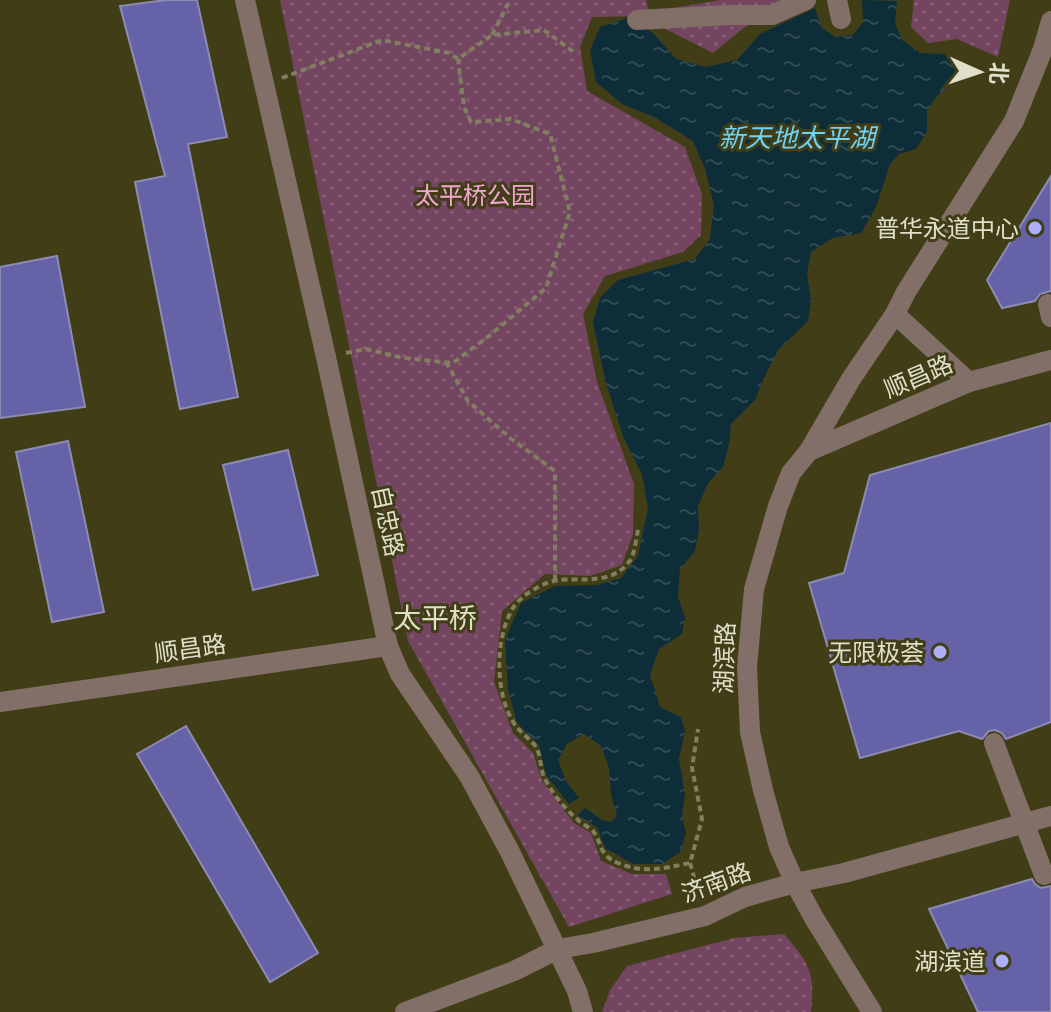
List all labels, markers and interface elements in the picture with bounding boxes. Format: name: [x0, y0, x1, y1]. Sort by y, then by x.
north arrow: [939, 32, 1019, 112]
text: 北: [983, 61, 1015, 85]
water label: 新天地太平湖: [719, 120, 879, 155]
park label: 太平桥公园: [415, 179, 535, 211]
place label: 普华永道中心: [875, 212, 1019, 244]
marker: 普华永道中心: [1026, 219, 1044, 237]
street label: 顺昌路: [879, 347, 957, 405]
street label: 自忠路: [365, 482, 411, 560]
district label: 太平桥: [393, 599, 477, 637]
street label: 湖滨路: [707, 621, 741, 695]
street label: 顺昌路: [152, 627, 228, 669]
place label: 无限极荟: [828, 636, 924, 668]
marker: 无限极荟: [931, 643, 949, 661]
street label: 济南路: [677, 855, 755, 909]
place label: 湖滨道: [914, 945, 986, 977]
marker: 湖滨道: [993, 952, 1011, 970]

